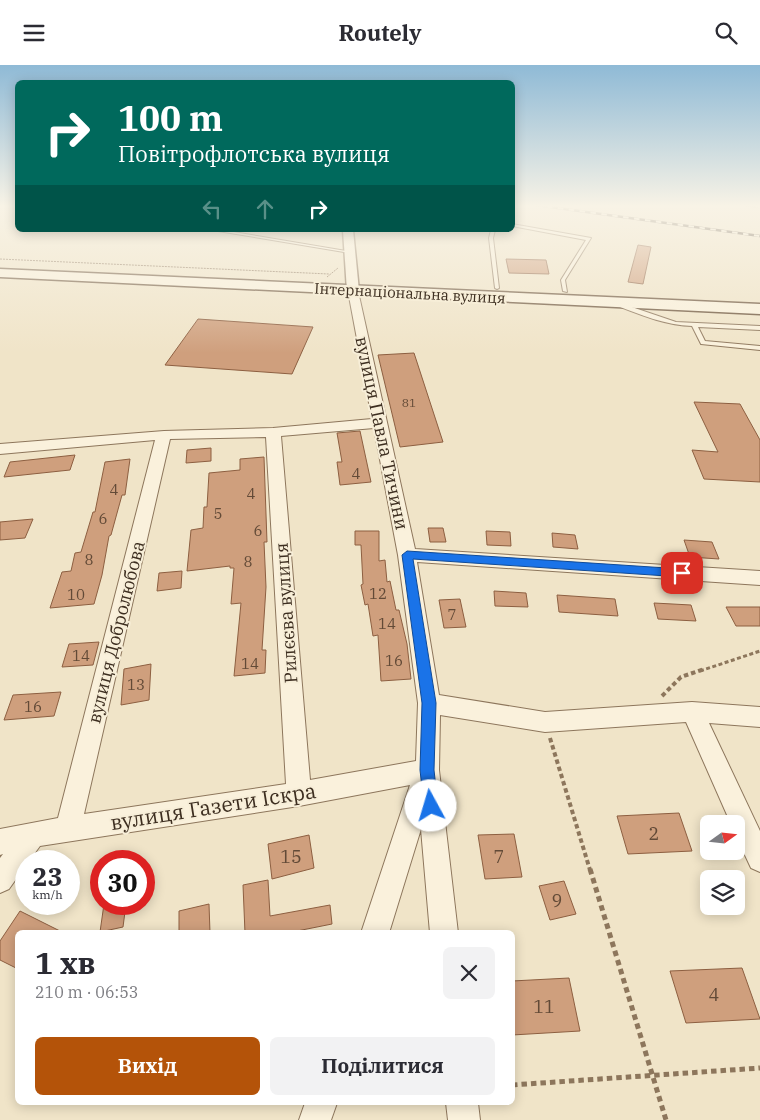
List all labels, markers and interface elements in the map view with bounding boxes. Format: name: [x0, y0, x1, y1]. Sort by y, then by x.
text: Routely: [338, 18, 422, 47]
icon: menu: [20, 19, 48, 47]
icon: search: [712, 19, 740, 47]
text: 100 m: [118, 95, 223, 141]
icon: right: [35, 100, 100, 165]
text: Повітрофлотська вулиця: [118, 139, 390, 168]
icon: left: [198, 195, 226, 223]
icon: ahead: [251, 195, 279, 223]
icon: right: [304, 195, 332, 223]
street label: Інтернаціональна вулиця: [314, 278, 506, 308]
street label: вулиця Павла Тичини: [350, 334, 414, 532]
house number: 81: [402, 395, 416, 410]
house number: 4: [351, 464, 361, 483]
house number: 4: [109, 480, 119, 499]
house number: 4: [246, 484, 256, 503]
house number: 5: [213, 504, 223, 523]
house number: 6: [98, 509, 108, 528]
house number: 6: [253, 521, 263, 540]
street label: вулиця Добролюбова: [82, 538, 150, 726]
street label: Рилєєва вулиця: [270, 542, 302, 684]
house number: 8: [84, 550, 94, 569]
house number: 8: [243, 552, 253, 571]
pin: [661, 552, 703, 594]
icon: arrive: [668, 559, 696, 587]
house number: 12: [369, 584, 387, 603]
house number: 10: [67, 585, 85, 604]
house number: 7: [447, 605, 457, 624]
house number: 14: [378, 614, 396, 633]
house number: 14: [72, 646, 90, 665]
house number: 16: [385, 651, 403, 670]
house number: 14: [241, 654, 259, 673]
house number: 13: [127, 675, 145, 694]
house number: 16: [24, 697, 42, 716]
street label: вулиця Газети Іскра: [108, 776, 318, 836]
position arrow: [404, 779, 456, 831]
north arrow: [700, 815, 745, 860]
map controls: [700, 815, 745, 915]
house number: 2: [649, 822, 659, 845]
house number: 15: [280, 845, 302, 868]
house number: 7: [494, 845, 504, 868]
speed limit sign: 30: [90, 850, 155, 915]
text: 23: [32, 860, 63, 893]
button: layers: [700, 870, 745, 915]
text: km/h: [32, 887, 63, 902]
house number: 9: [552, 889, 562, 912]
text: 1 хв: [35, 943, 96, 982]
button: close: [443, 947, 495, 999]
text: 210 m · 06:53: [35, 982, 138, 1002]
house number: 4: [709, 983, 719, 1006]
house number: 11: [533, 995, 555, 1018]
button: Вихід: [35, 1037, 260, 1095]
button: Поділитися: [270, 1037, 495, 1095]

